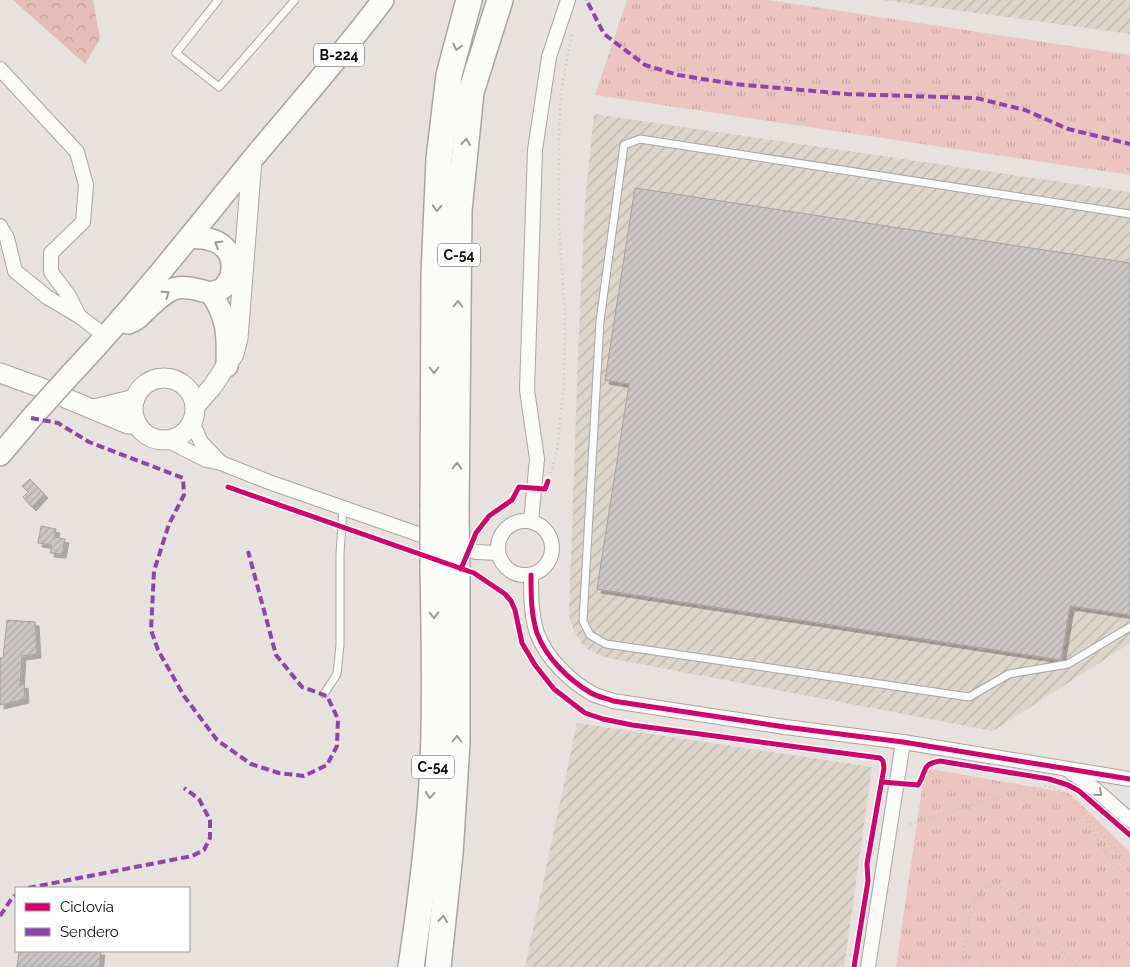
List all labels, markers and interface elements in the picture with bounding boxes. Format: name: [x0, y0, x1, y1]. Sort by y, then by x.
one-way arrow: [452, 43, 463, 52]
road number: B-224: [314, 44, 364, 66]
one-way arrow: [460, 137, 471, 145]
one-way arrow: [432, 204, 442, 212]
one-way arrow: [215, 241, 224, 251]
road number: C-54: [438, 244, 480, 266]
one-way arrow: [160, 291, 170, 300]
one-way arrow: [453, 299, 463, 307]
one-way arrow: [429, 367, 439, 375]
one-way arrow: [452, 462, 462, 470]
one-way arrow: [429, 612, 439, 619]
one-way arrow: [452, 735, 462, 742]
road number: C-54: [412, 756, 454, 779]
one-way arrow: [1093, 787, 1102, 795]
one-way arrow: [425, 791, 436, 799]
legend: [15, 887, 190, 952]
text: Ciclovía: [60, 898, 114, 916]
one-way arrow: [437, 914, 448, 922]
text: Sendero: [60, 923, 119, 941]

